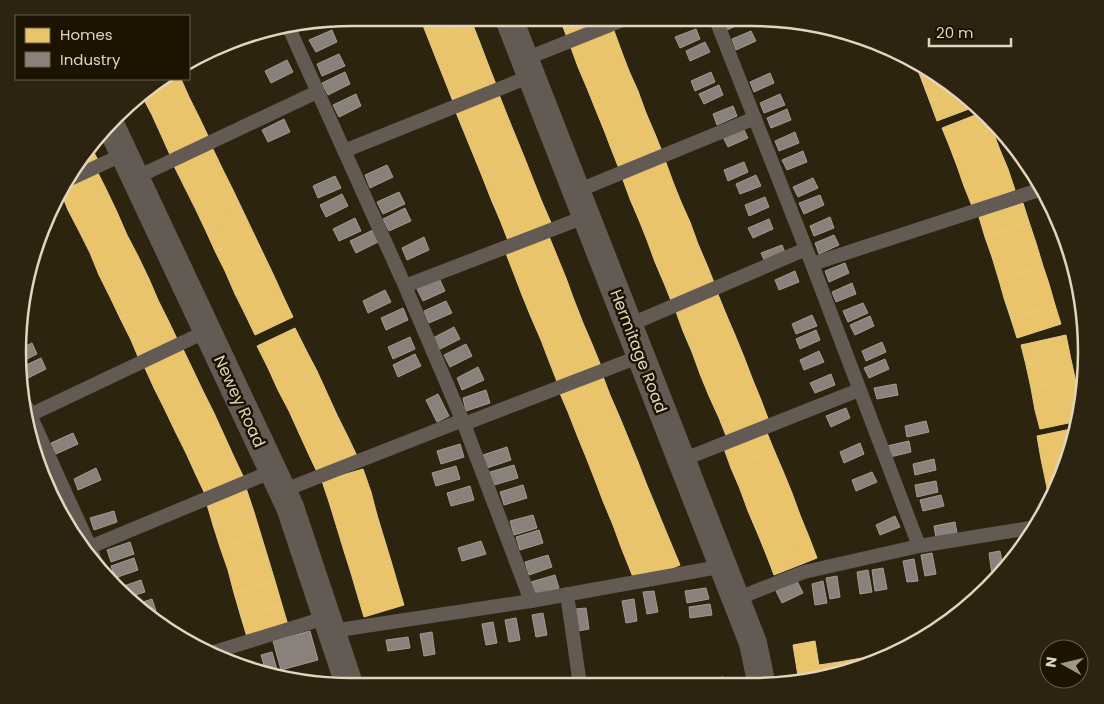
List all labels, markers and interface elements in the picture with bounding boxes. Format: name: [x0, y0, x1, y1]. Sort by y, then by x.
legend: [15, 15, 190, 80]
scale bar: [929, 15, 1012, 47]
text: 20 m: [936, 22, 974, 43]
text: Homes: [60, 24, 113, 45]
text: Industry: [60, 49, 121, 70]
street label: Hermitage Road: [604, 286, 673, 416]
street label: Newey Road: [208, 351, 271, 451]
north arrow: [1039, 639, 1089, 689]
text: N: [1040, 656, 1062, 669]

